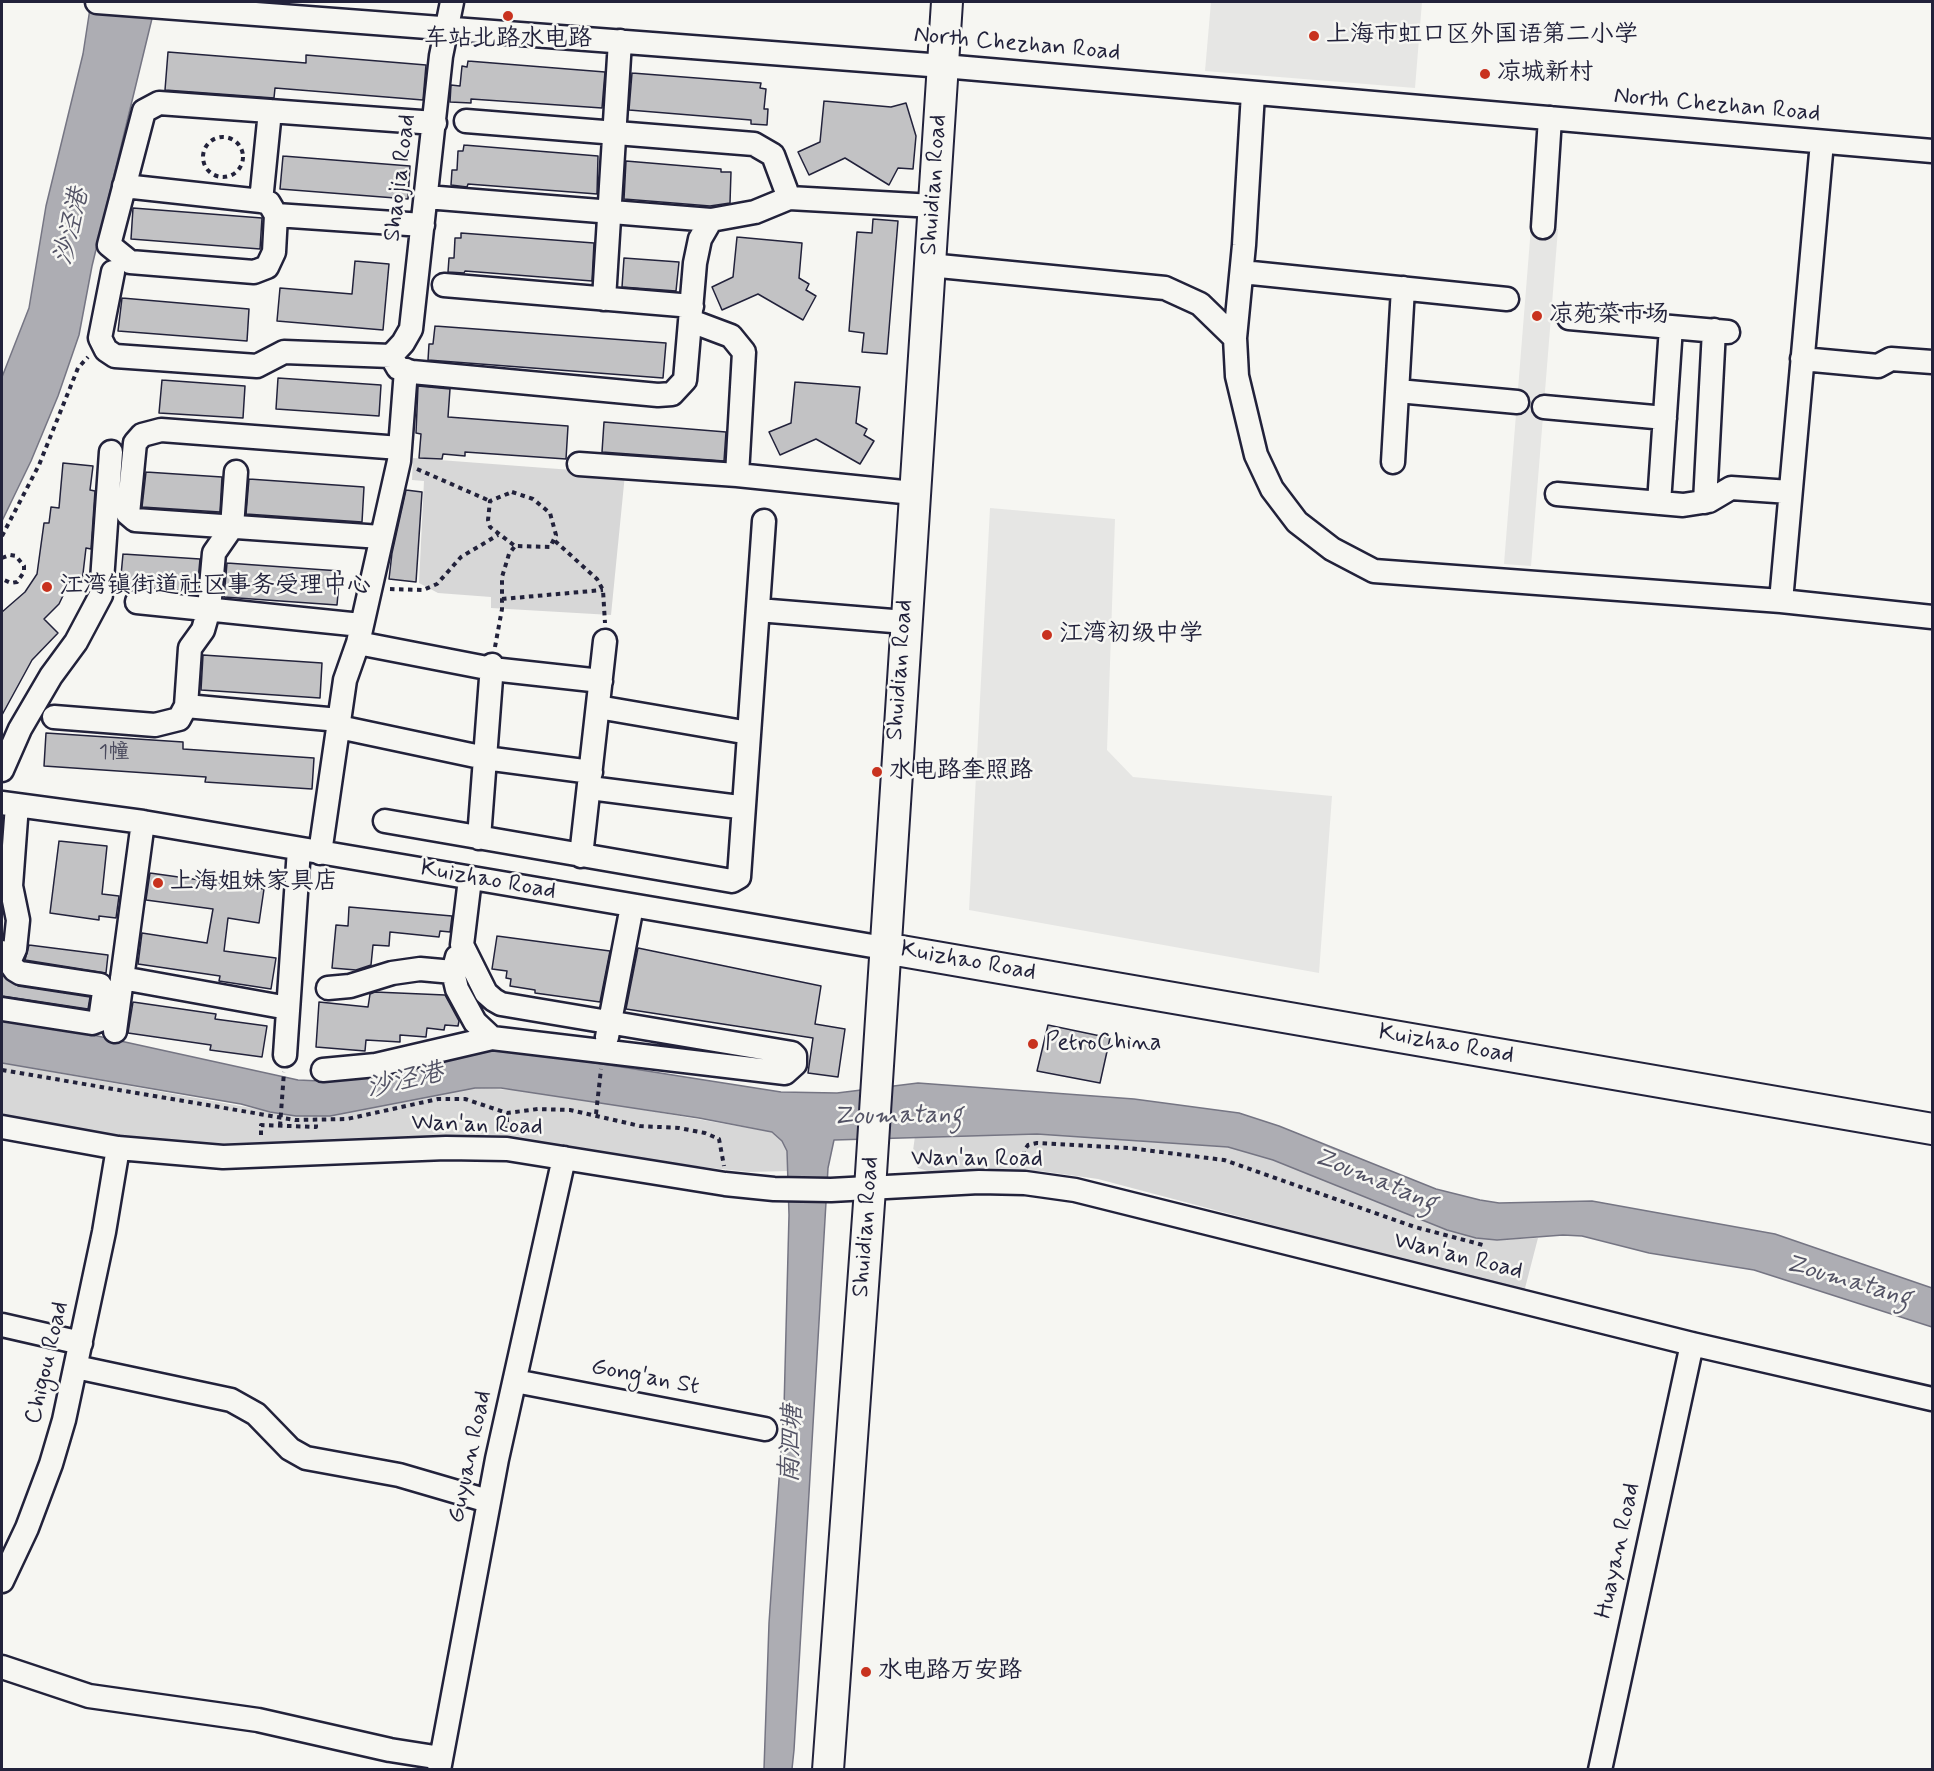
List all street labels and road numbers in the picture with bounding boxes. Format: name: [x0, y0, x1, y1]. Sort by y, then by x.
street label: North Chezhan Road: [912, 22, 1122, 68]
street label: North Chezhan Road: [1612, 83, 1822, 129]
street label: Shaojia Road: [379, 113, 423, 243]
street label: Shuidian Road: [916, 114, 954, 256]
street label: Shuidian Road: [882, 599, 920, 741]
street label: Kuizhao Road: [418, 855, 558, 907]
street label: Kuizhao Road: [898, 936, 1038, 988]
street label: Kuizhao Road: [1376, 1019, 1516, 1071]
street label: Wan'an Road: [411, 1109, 543, 1143]
street label: Wan'an Road: [911, 1146, 1043, 1174]
street label: Shuidian Road: [848, 1156, 886, 1298]
street label: Wan'an Road: [1391, 1227, 1525, 1287]
street label: Chigou Road: [20, 1299, 76, 1427]
street label: Gong'an St: [588, 1353, 702, 1403]
street label: Guyuan Road: [443, 1388, 499, 1526]
street label: Huayan Road: [1591, 1480, 1647, 1622]

